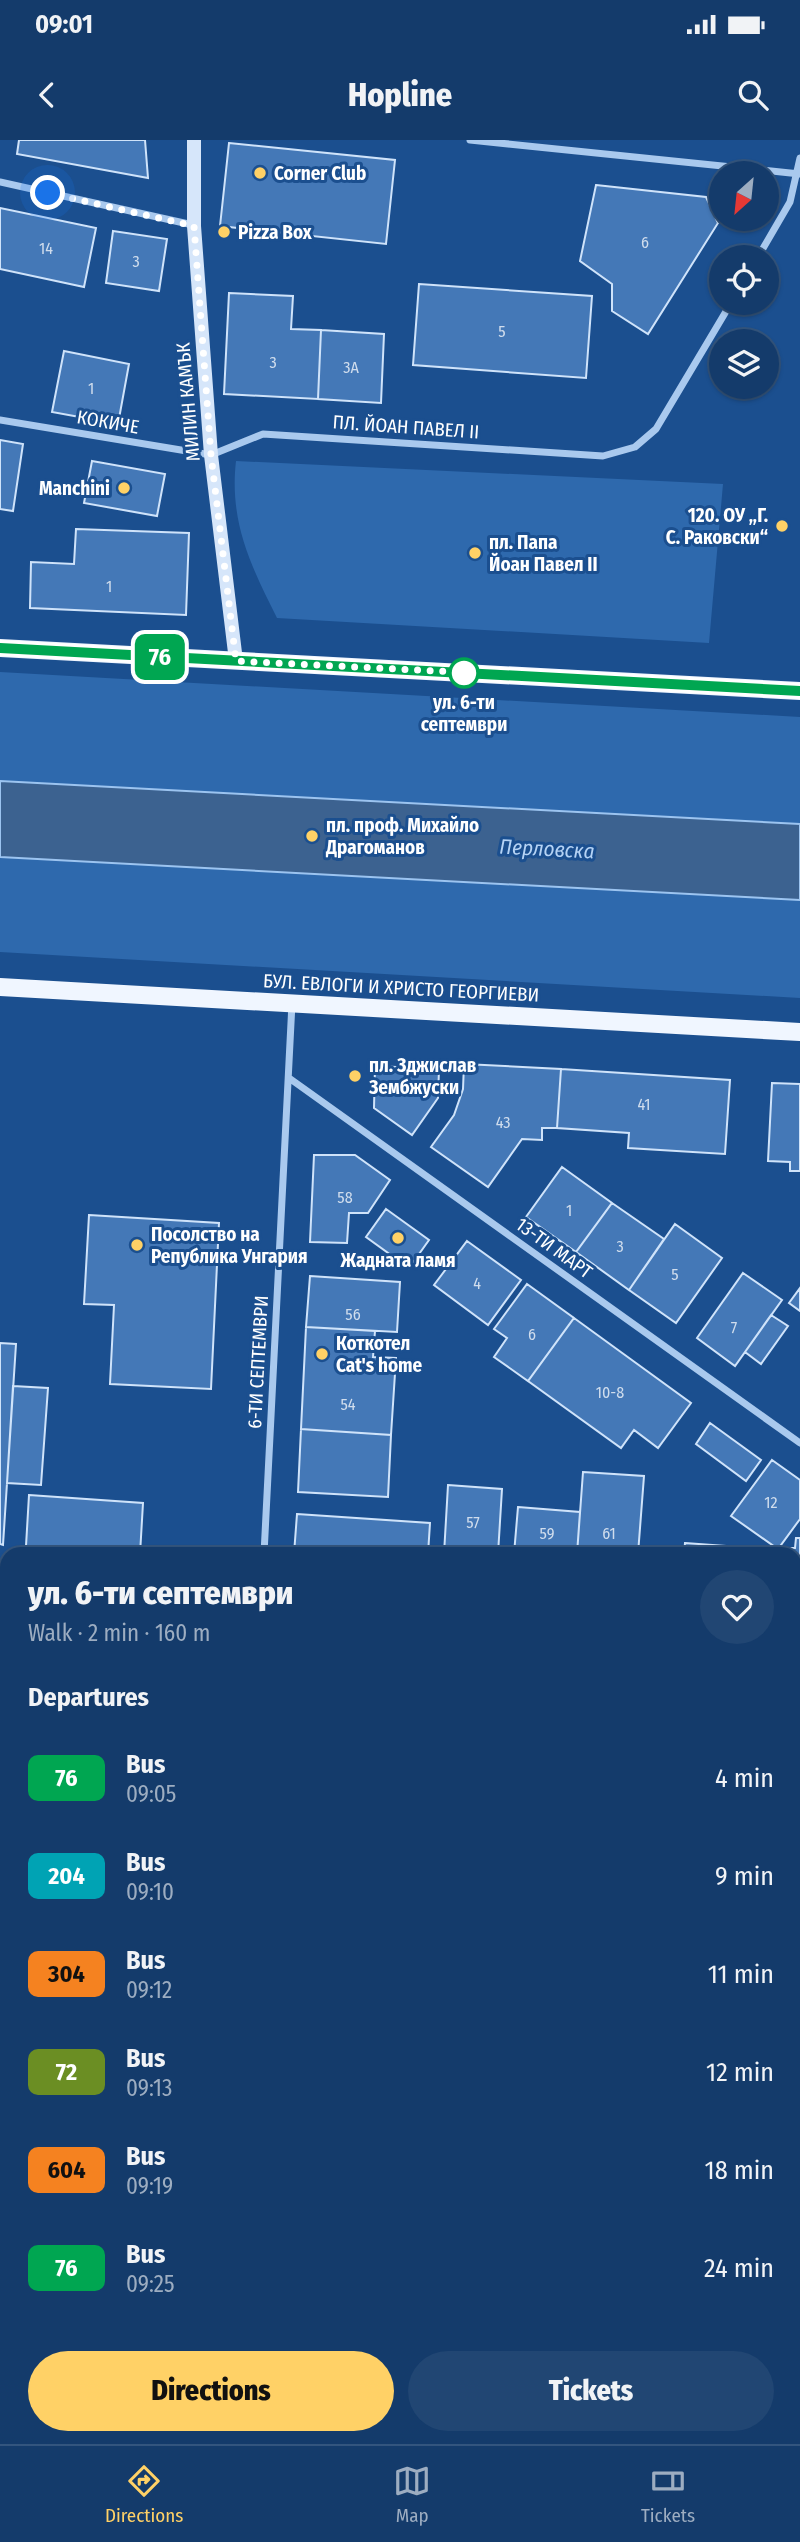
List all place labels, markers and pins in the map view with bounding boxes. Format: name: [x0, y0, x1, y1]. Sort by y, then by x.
place label: Corner Club: [274, 162, 366, 185]
marker: Corner Club: [252, 165, 268, 181]
place label: Pizza Box: [238, 221, 313, 244]
marker: Pizza Box: [216, 224, 232, 240]
place label: Manchini: [39, 477, 110, 500]
marker: Manchini: [116, 480, 132, 496]
place label: 120. ОУ „Г. С. Раковски“: [666, 504, 768, 549]
marker: 120. ОУ „Г. С. Раковски“: [774, 518, 790, 534]
place label: пл. Папа Йоан Павел II: [489, 531, 598, 576]
marker: пл. Папа Йоан Павел II: [467, 545, 483, 561]
marker: ул. 6-ти септември: [449, 658, 479, 688]
place label: ул. 6-ти септември: [421, 691, 507, 736]
place label: пл. проф. Михайло Драгоманов: [325, 814, 479, 859]
marker: пл. проф. Михайло Драгоманов: [304, 828, 320, 844]
place label: пл. Зджислав Зембжуски: [368, 1054, 477, 1099]
marker: пл. Зджислав Зембжуски: [347, 1068, 363, 1084]
place label: Посолство на Република Унгария: [151, 1223, 308, 1268]
marker: Жадната ламя: [390, 1230, 406, 1246]
marker: Посолство на Република Унгария: [129, 1237, 145, 1253]
place label: Жадната ламя: [339, 1249, 456, 1272]
place label: Коткотел Cat's home: [336, 1332, 423, 1377]
marker: Коткотел Cat's home: [314, 1346, 330, 1362]

